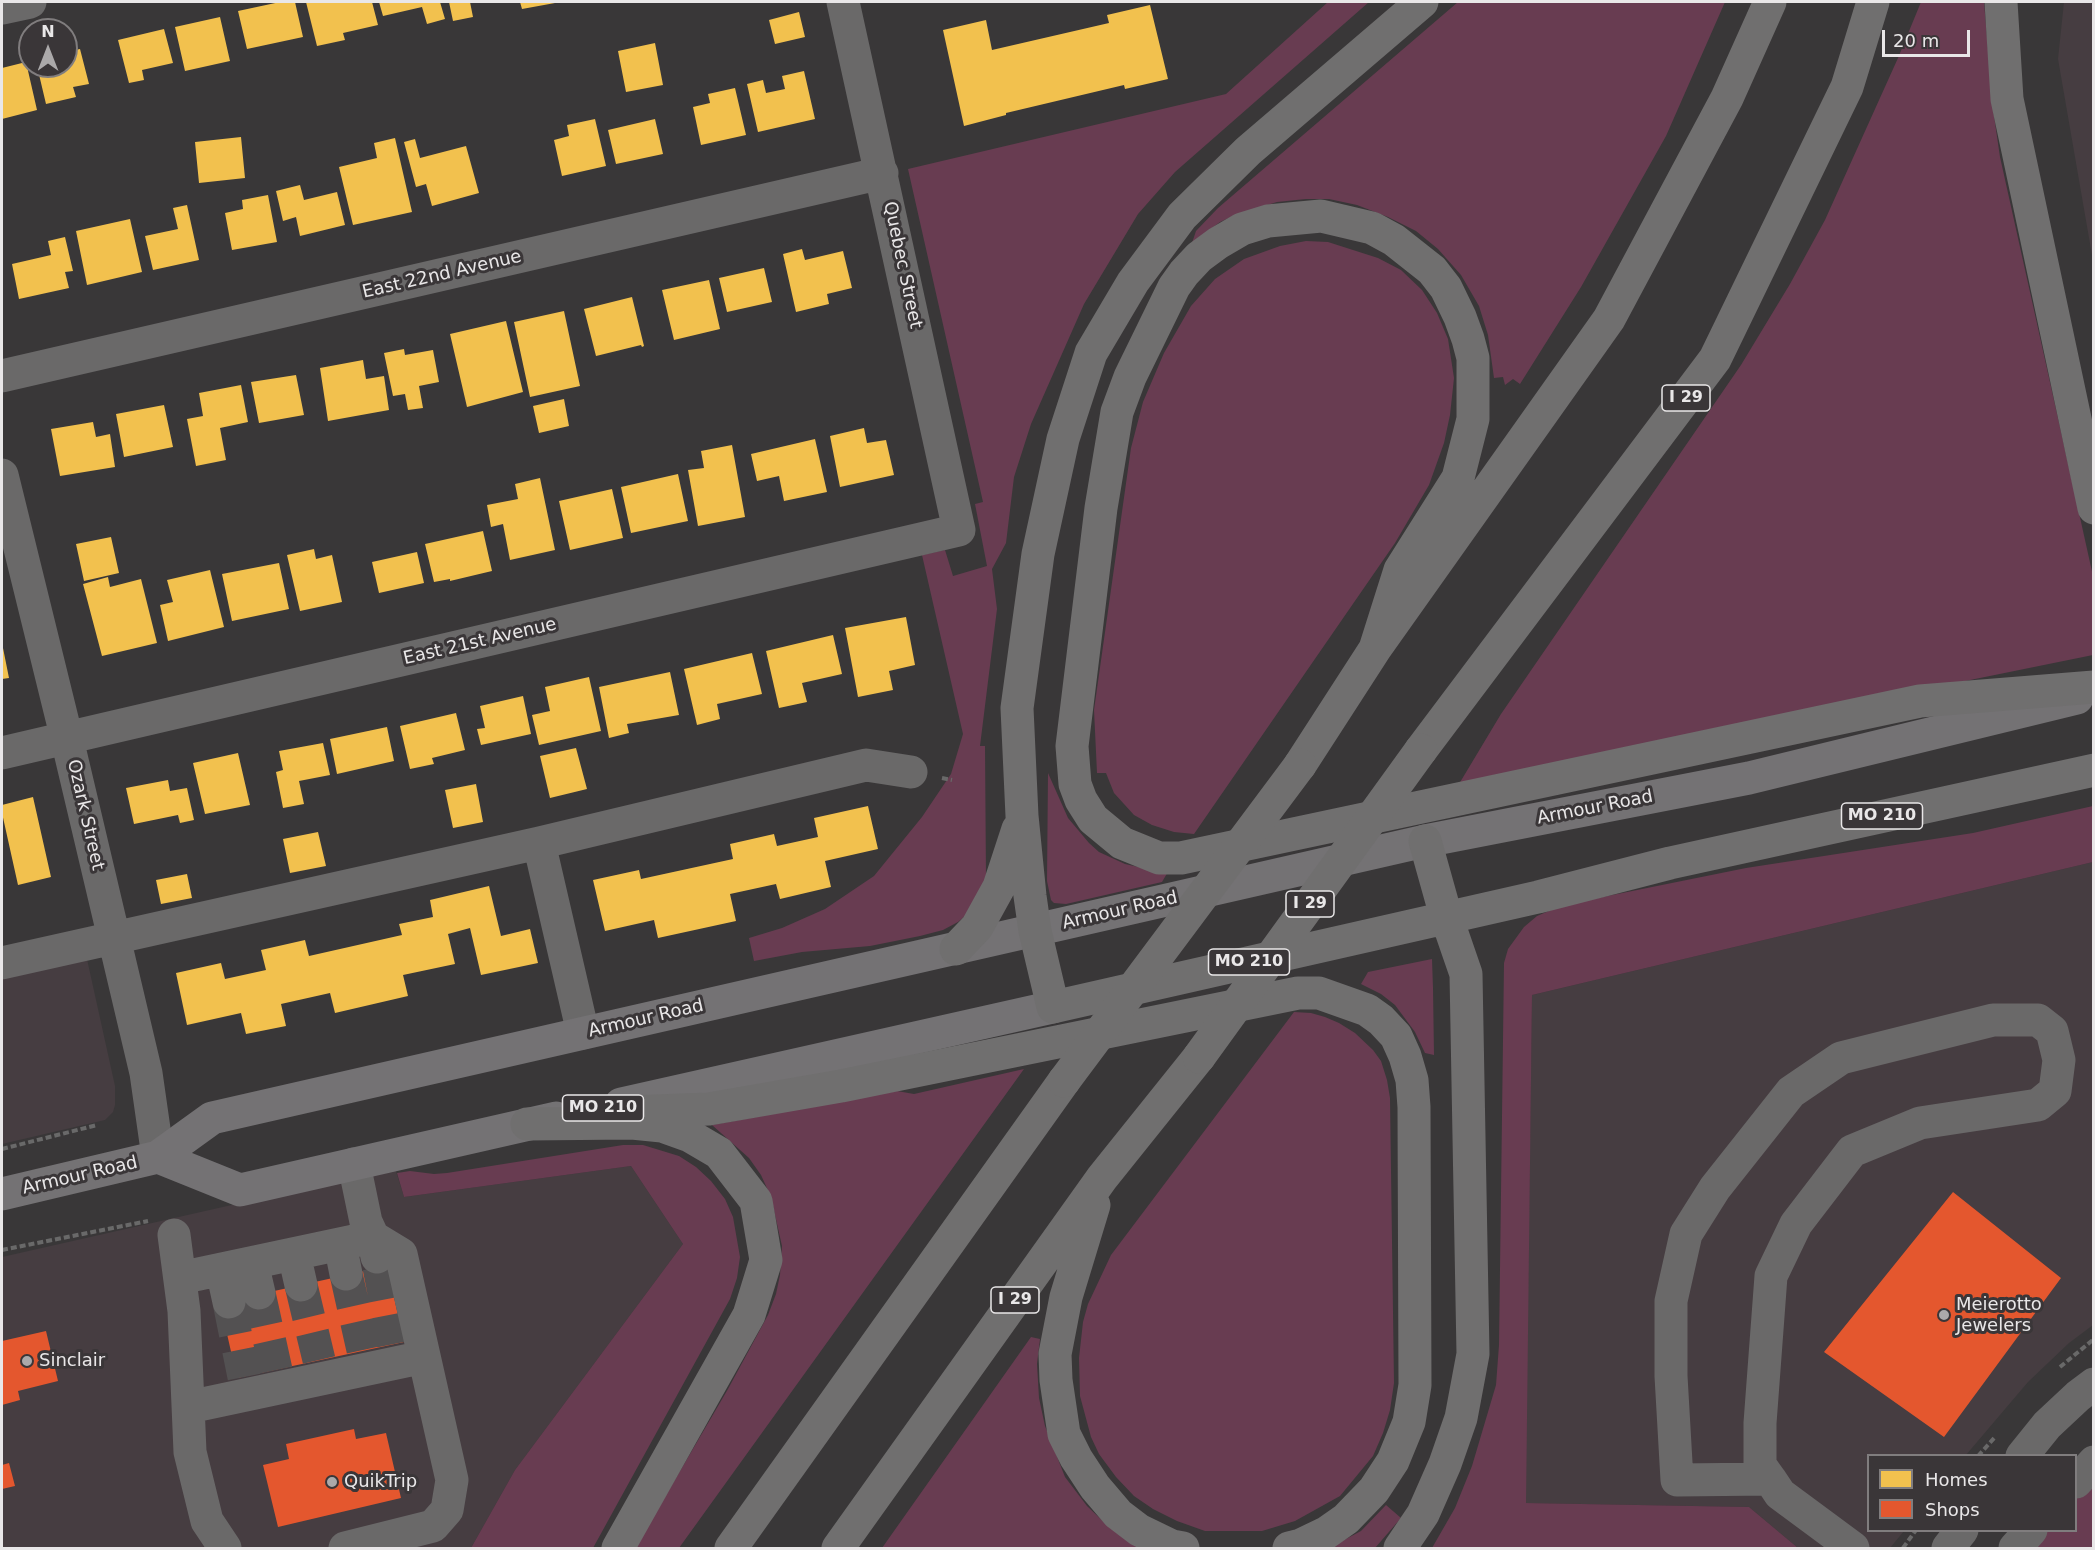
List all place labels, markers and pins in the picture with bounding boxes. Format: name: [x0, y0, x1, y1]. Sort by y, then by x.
place label: Meierotto Jewelers: [1956, 1294, 2042, 1336]
marker: Meierotto Jewelers: [1937, 1308, 1951, 1322]
place label: Sinclair: [39, 1350, 105, 1372]
marker: Sinclair: [20, 1354, 34, 1368]
place label: QuikTrip: [344, 1471, 417, 1493]
marker: QuikTrip: [325, 1475, 339, 1489]

